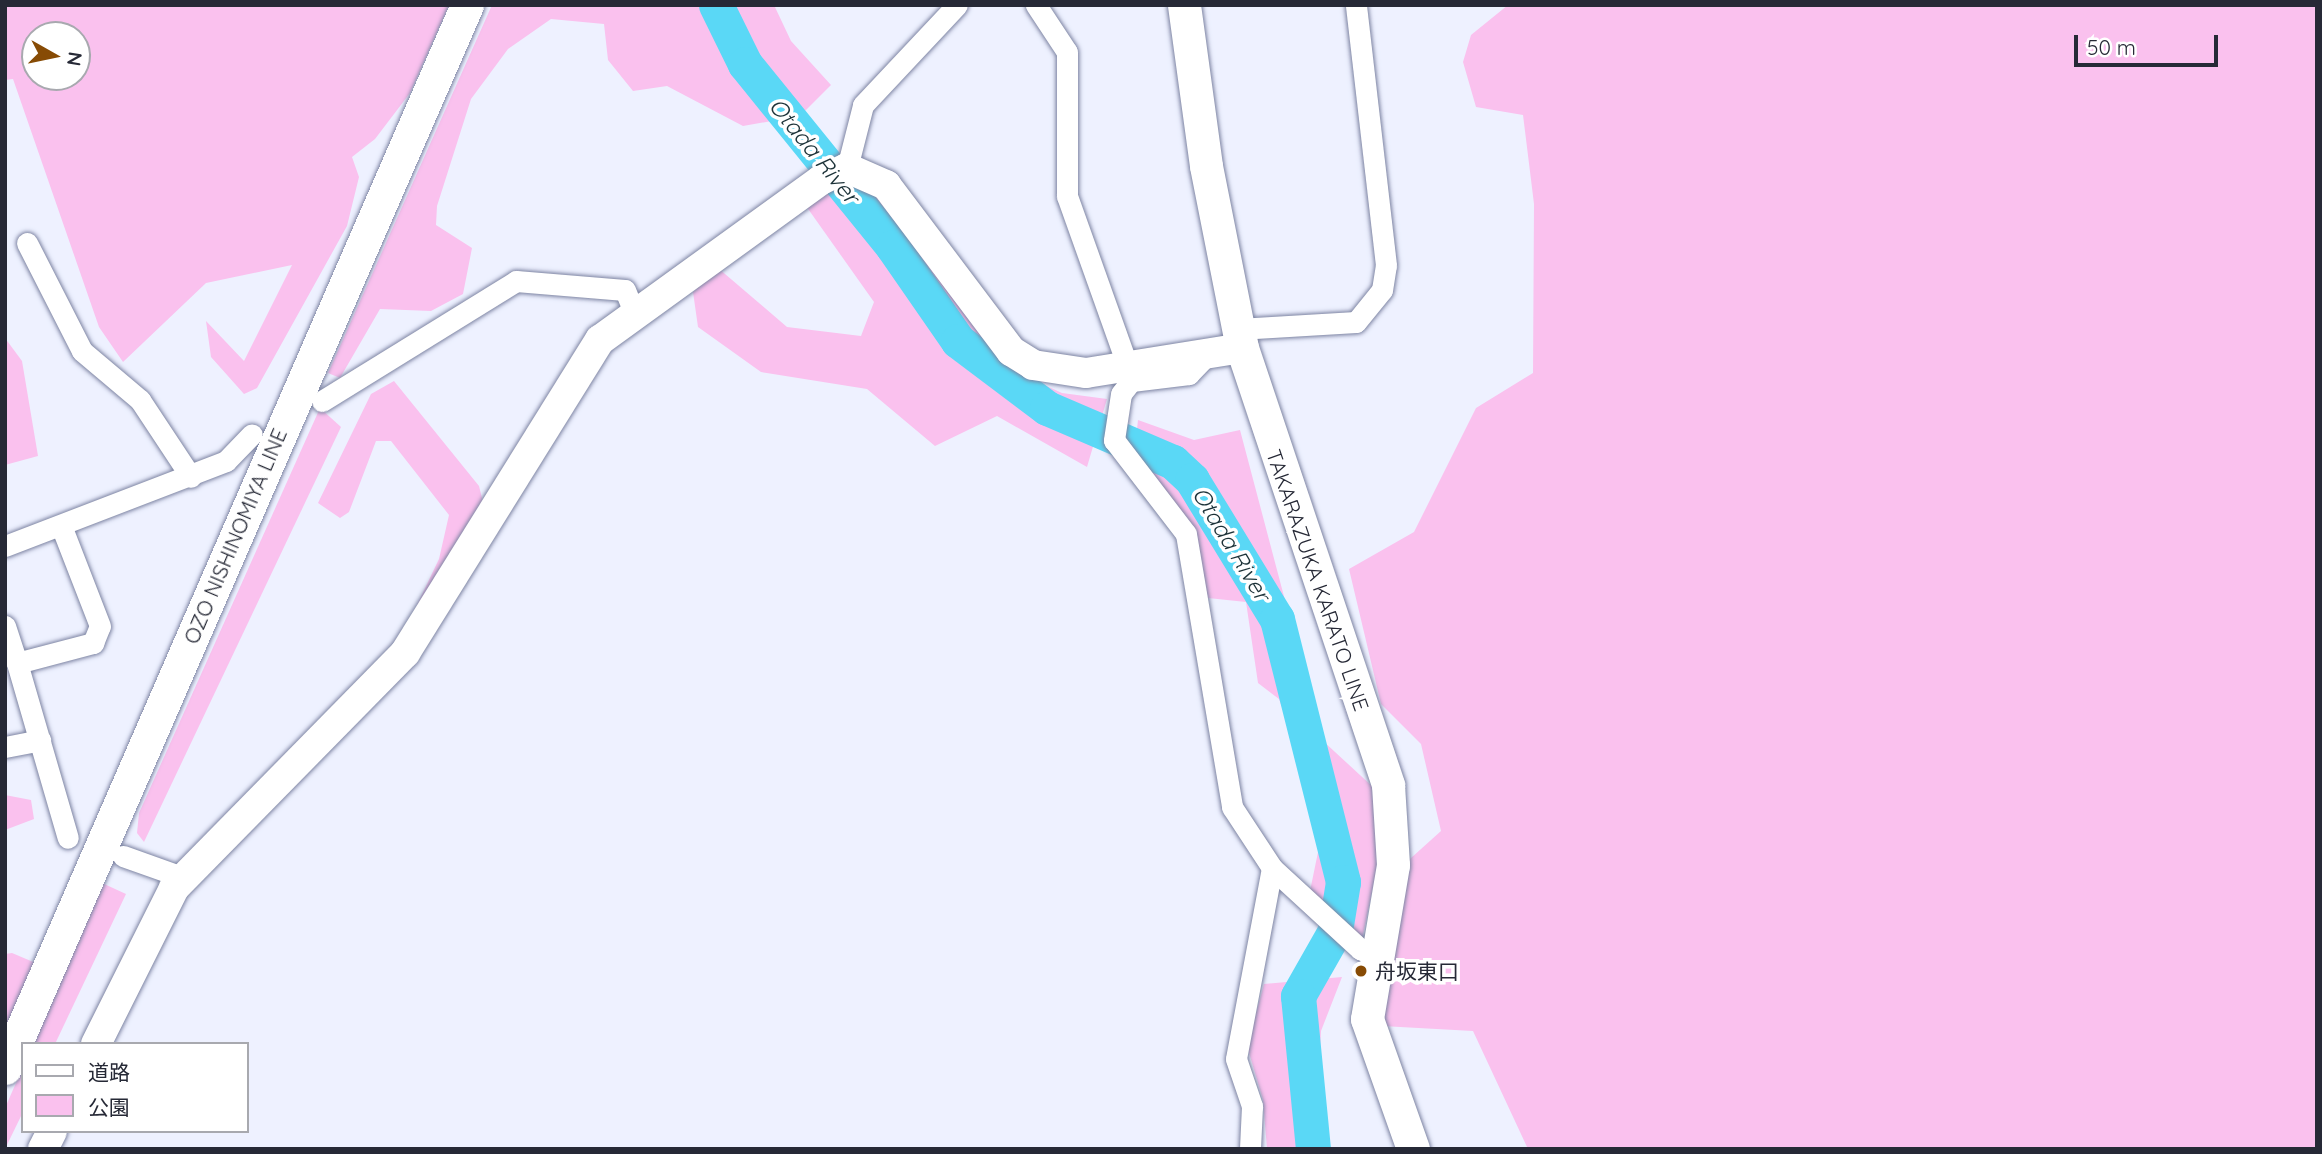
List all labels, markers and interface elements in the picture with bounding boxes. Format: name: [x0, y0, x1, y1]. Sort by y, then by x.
north arrow: [21, 21, 91, 91]
scale bar: [2077, 21, 2220, 65]
text: 50 m: [2087, 34, 2136, 60]
text: N: [62, 50, 88, 68]
water label: Otada River: [763, 93, 865, 209]
street label: OZO NISHINOMIYA LINE: [178, 425, 292, 647]
street label: TAKARAZUKA KARATO LINE: [1261, 446, 1375, 714]
water label: Otada River: [1186, 482, 1276, 606]
place label: 舟坂東口: [1375, 958, 1459, 984]
marker: 舟坂東口: [1353, 963, 1369, 979]
legend: [21, 1042, 248, 1133]
text: 道路: [88, 1059, 130, 1085]
text: 公園: [88, 1094, 130, 1120]

